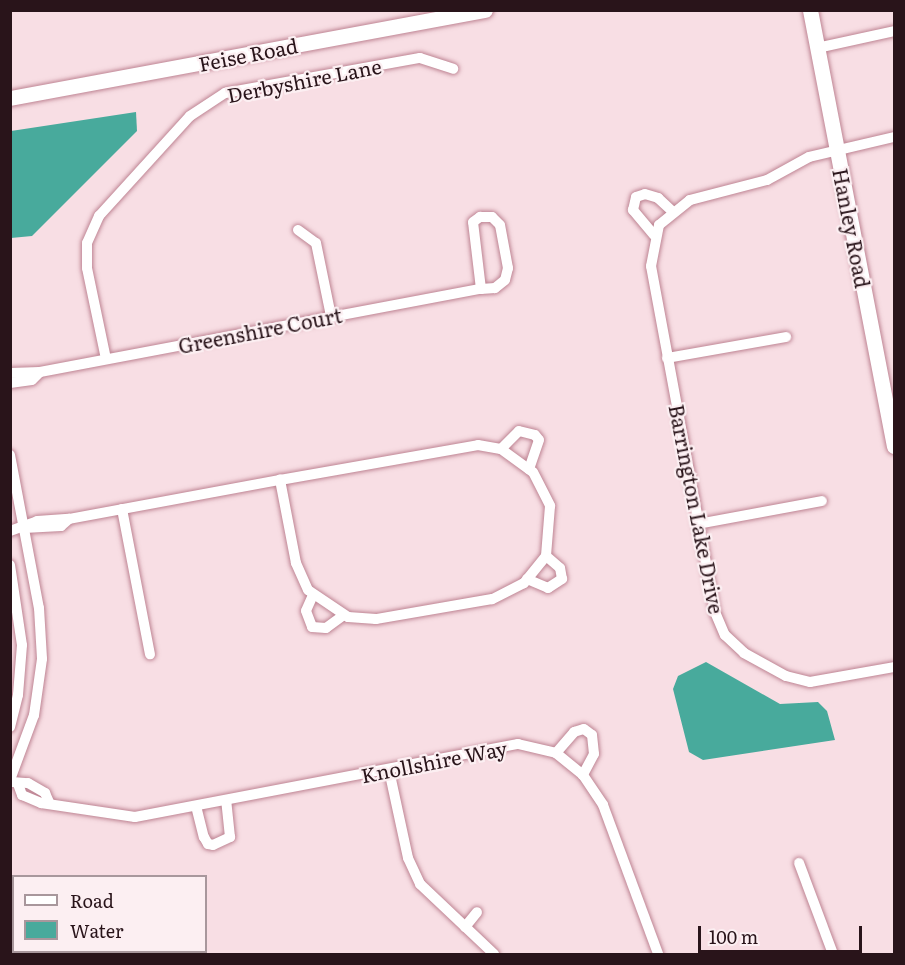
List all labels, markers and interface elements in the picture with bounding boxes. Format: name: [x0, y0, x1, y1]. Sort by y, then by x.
street label: Feise Road: [196, 33, 300, 75]
street label: Derbyshire Lane: [225, 53, 383, 107]
street label: Hanley Road: [829, 166, 875, 290]
street label: Greenshire Court: [176, 302, 344, 358]
street label: Barrington Lake Drive: [665, 402, 729, 616]
street label: Knollshire Way: [359, 735, 509, 787]
legend: [12, 875, 207, 953]
text: Road: [70, 887, 114, 914]
scale bar: [701, 914, 864, 952]
text: Water: [70, 917, 123, 944]
text: 100 m: [709, 923, 758, 950]

